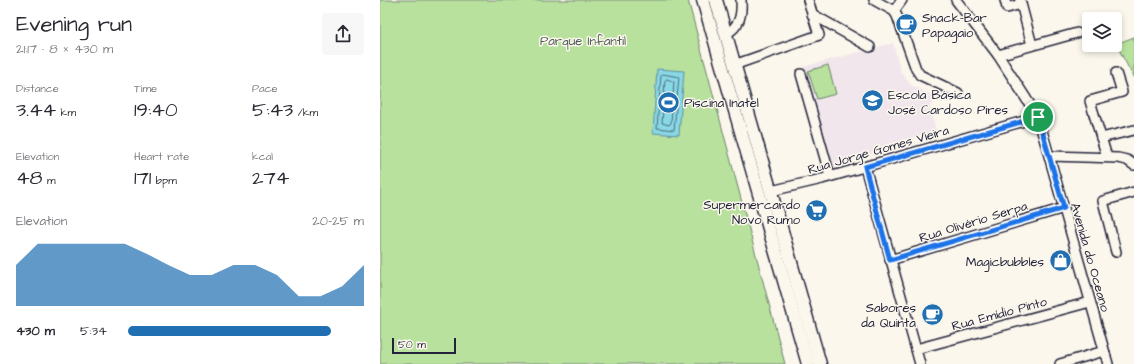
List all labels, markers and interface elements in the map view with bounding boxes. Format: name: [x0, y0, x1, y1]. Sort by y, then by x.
text: Evening run: [16, 9, 132, 40]
place label: Snack-Bar Papagaio: [922, 9, 987, 43]
cafe icon: Snack-Bar Papagaio: [894, 11, 920, 37]
map controls: [1082, 12, 1122, 52]
button: layers: [1082, 12, 1122, 52]
button: share: [322, 13, 364, 55]
park label: Parque Infantil: [540, 32, 626, 50]
text: 21:17 · 8 × 430 m: [16, 40, 113, 58]
text: Distance: [16, 81, 59, 96]
text: Time: [134, 81, 157, 96]
text: Pace: [252, 81, 278, 96]
place label: Escola Básica José Cardoso Pires: [888, 86, 1008, 119]
school or university icon: Escola Básica José Cardoso Pires: [860, 88, 886, 114]
sports icon: Piscina Inatel: [655, 89, 681, 115]
place label: Piscina Inatel: [684, 94, 759, 112]
text: 3.44: [16, 96, 56, 124]
text: 19:40: [134, 96, 178, 124]
text: 5:43: [252, 96, 293, 124]
pin: [1021, 100, 1055, 134]
text: km: [56, 105, 76, 120]
text: /km: [293, 105, 318, 120]
icon: arrive: [1027, 106, 1049, 128]
street label: Rua Jorge Gomes Vieira: [806, 121, 952, 180]
text: Elevation: [16, 149, 59, 164]
text: Heart rate: [134, 149, 189, 164]
text: kcal: [252, 149, 273, 164]
text: 48: [16, 164, 43, 192]
text: 171: [134, 164, 151, 192]
text: 274: [252, 164, 289, 192]
text: m: [43, 173, 56, 188]
text: bpm: [151, 173, 177, 188]
place label: Supermercardo Novo Rumo: [703, 196, 801, 229]
street label: Rua Olivério Serpa: [917, 197, 1030, 247]
supermarket icon: Supermercardo Novo Rumo: [803, 198, 829, 224]
street label: Avenida do Oceano: [1066, 201, 1114, 315]
text: Elevation: [16, 212, 67, 230]
text: 20–25 m: [312, 212, 364, 230]
shop icon: Magicbubbles: [1047, 248, 1073, 274]
place label: Magicbubbles: [966, 253, 1044, 272]
street label: Rua Emídio Pinto: [950, 292, 1050, 335]
place label: Sabores da Quinta: [861, 299, 916, 332]
cafe icon: Sabores da Quinta: [919, 301, 945, 327]
text: 430 m: [16, 322, 55, 340]
text: 5:34: [80, 322, 107, 340]
scale bar: [392, 336, 456, 355]
text: 50 m: [398, 337, 426, 352]

